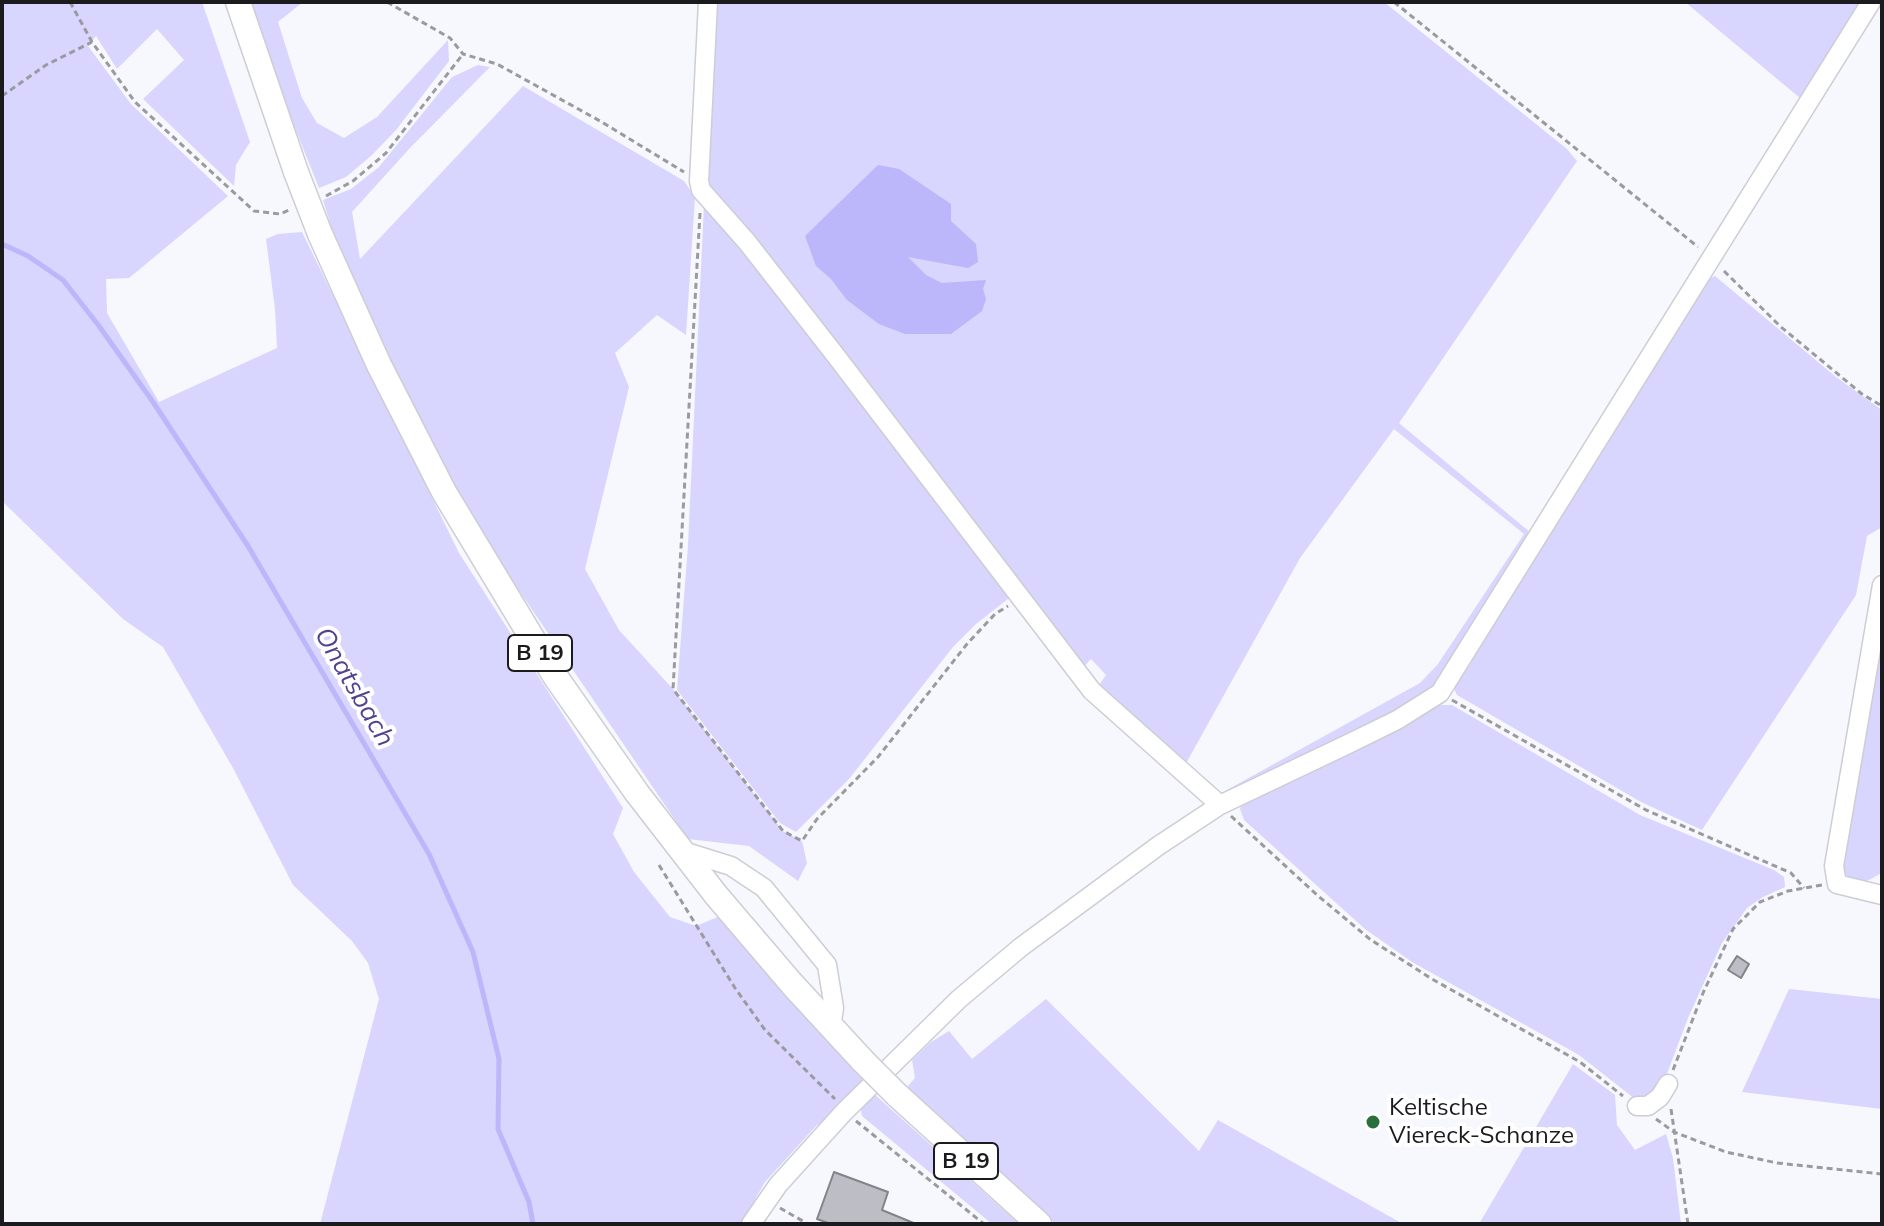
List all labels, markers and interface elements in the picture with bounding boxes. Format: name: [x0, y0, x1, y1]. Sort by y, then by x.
water label: Onatsbach: [307, 622, 401, 752]
road number: B 19: [508, 635, 572, 671]
place label: Keltische Viereck-Schanze: [1389, 1094, 1574, 1150]
marker: Keltische Viereck-Schanze: [1364, 1113, 1382, 1131]
road number: B 19: [934, 1143, 998, 1179]

